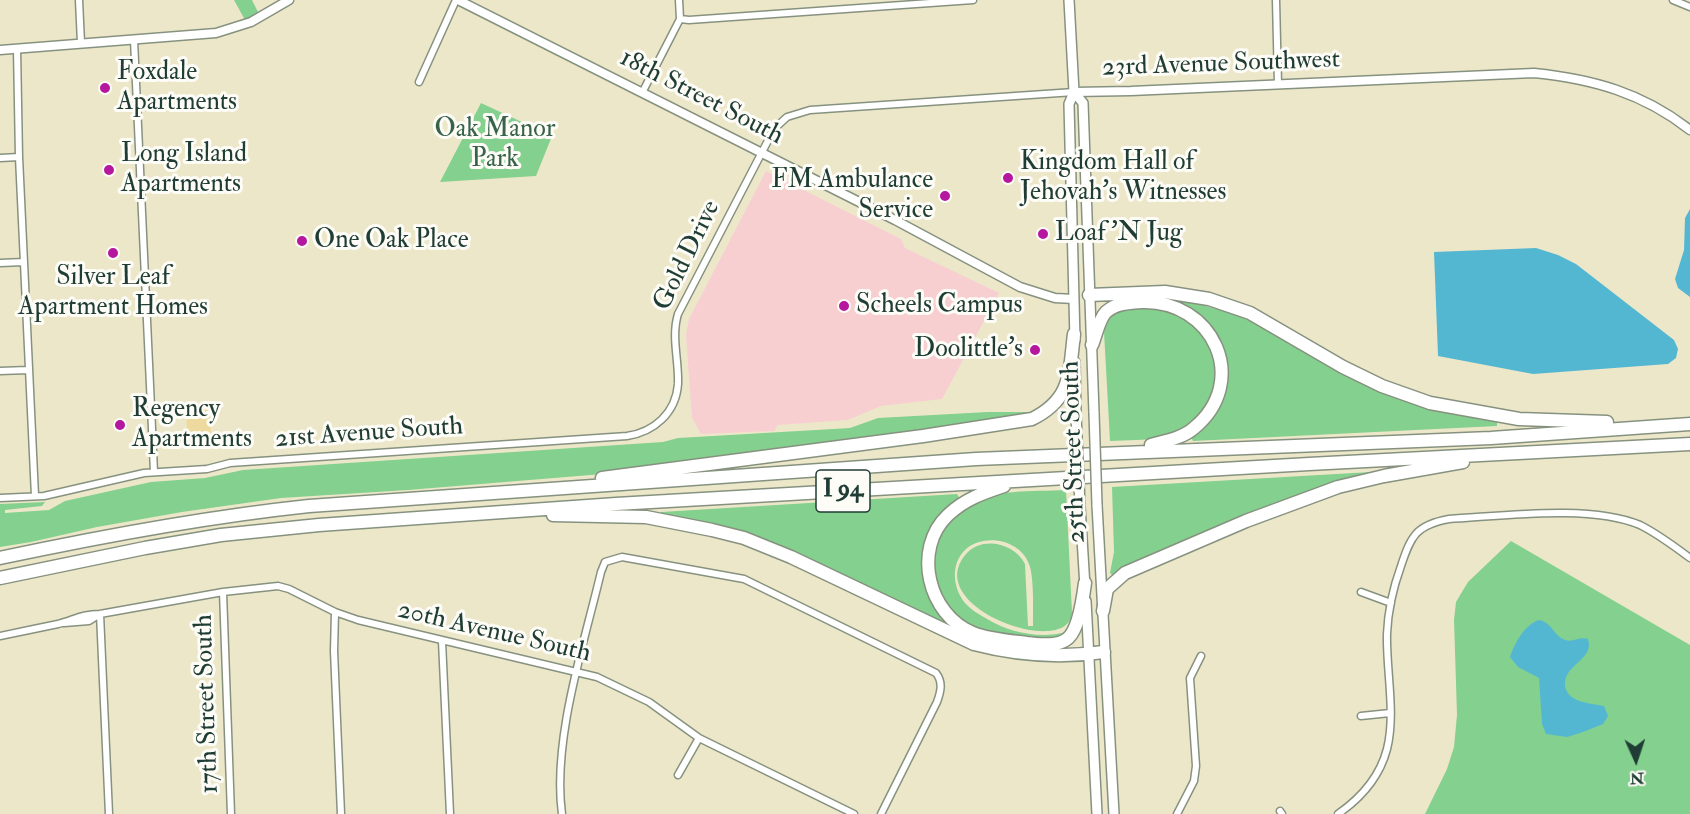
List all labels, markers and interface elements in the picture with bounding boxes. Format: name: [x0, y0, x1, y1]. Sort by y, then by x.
street label: 18th Street South: [614, 43, 788, 153]
street label: 23rd Avenue Southwest: [1102, 45, 1340, 85]
place label: Foxdale Apartments: [117, 57, 237, 118]
marker: Foxdale Apartments: [98, 81, 112, 95]
park label: Oak Manor Park: [435, 114, 555, 176]
place label: Long Island Apartments: [121, 139, 247, 200]
place label: Kingdom Hall of Jehovah's Witnesses: [1020, 147, 1226, 208]
marker: Long Island Apartments: [102, 163, 116, 177]
place label: FM Ambulance Service: [771, 165, 933, 226]
marker: Kingdom Hall of Jehovah's Witnesses: [1001, 171, 1015, 185]
marker: FM Ambulance Service: [938, 189, 952, 203]
street label: Gold Drive: [648, 196, 728, 316]
place label: Loaf 'N Jug: [1055, 218, 1183, 250]
place label: One Oak Place: [314, 225, 469, 257]
marker: Loaf 'N Jug: [1036, 227, 1050, 241]
marker: One Oak Place: [295, 234, 309, 248]
marker: Silver Leaf Apartment Homes: [106, 246, 120, 260]
place label: Silver Leaf Apartment Homes: [18, 262, 208, 324]
place label: Scheels Campus: [856, 290, 1023, 322]
marker: Scheels Campus: [837, 299, 851, 313]
place label: Doolittle's: [914, 334, 1023, 366]
marker: Doolittle's: [1028, 343, 1042, 357]
street label: 25th Street South: [1056, 360, 1094, 544]
place label: Regency Apartments: [132, 394, 252, 455]
street label: 21st Avenue South: [274, 412, 464, 456]
marker: Regency Apartments: [113, 418, 127, 432]
road number: I 94: [816, 470, 870, 512]
street label: 20th Avenue South: [394, 596, 594, 670]
street label: 17th Street South: [189, 614, 227, 794]
north arrow: [1606, 730, 1666, 790]
text: N: [1629, 768, 1645, 788]

